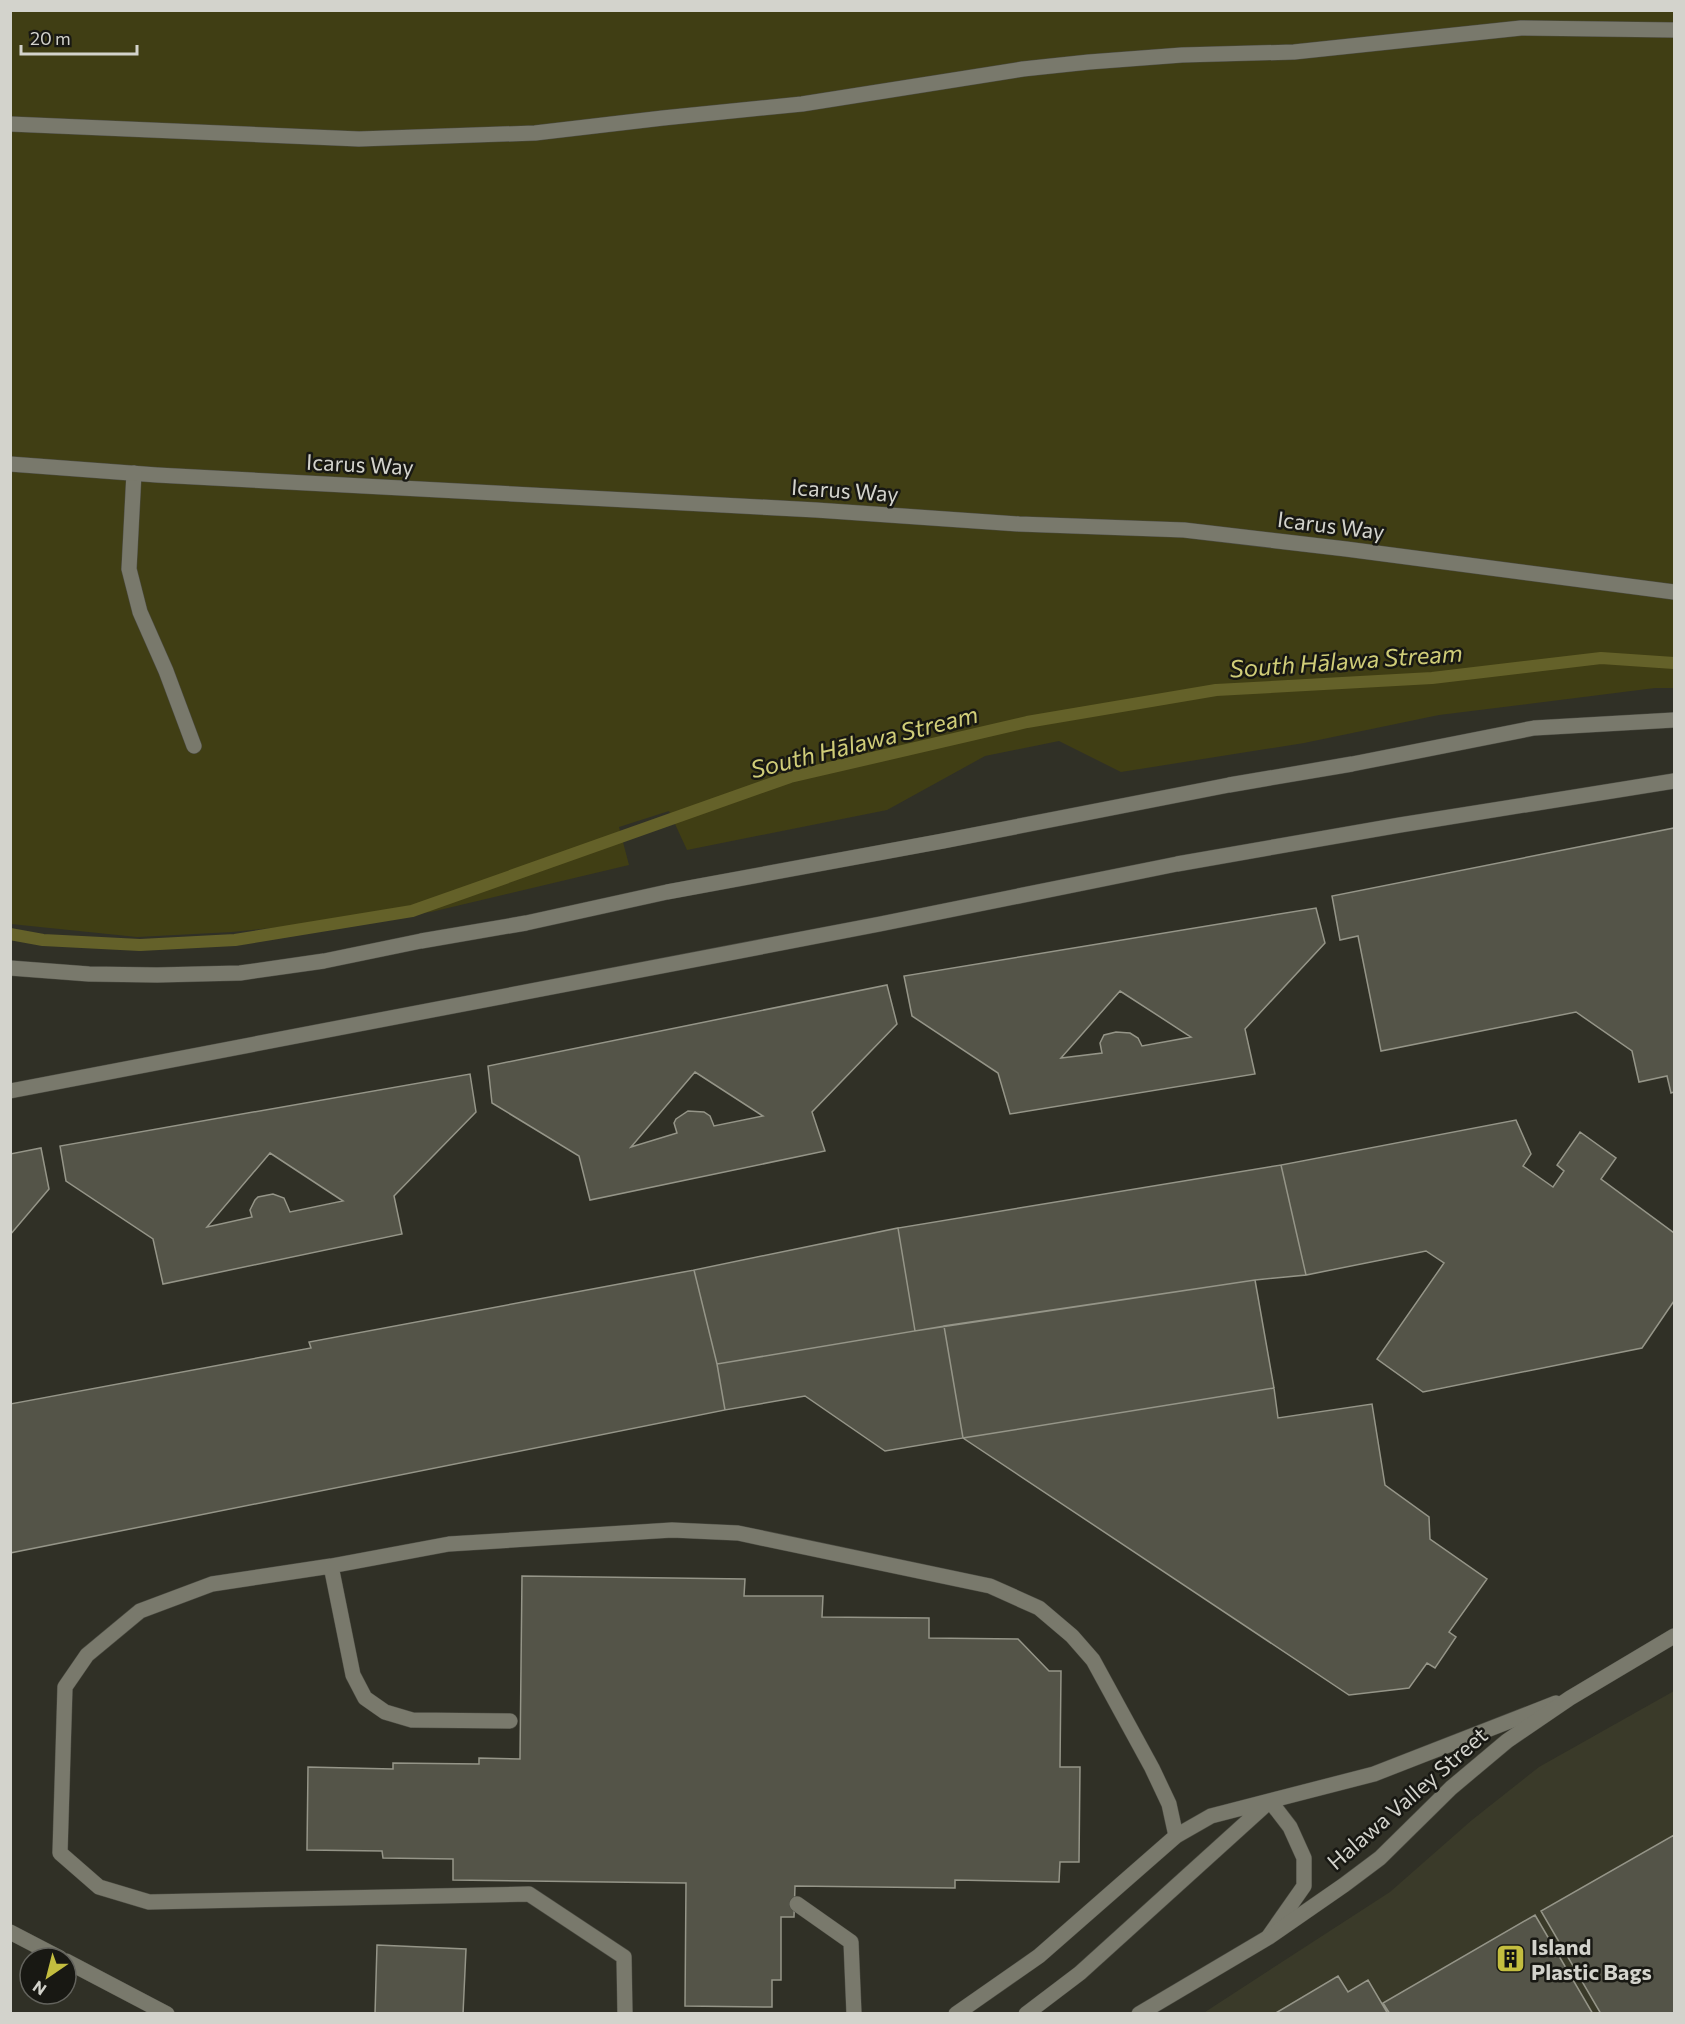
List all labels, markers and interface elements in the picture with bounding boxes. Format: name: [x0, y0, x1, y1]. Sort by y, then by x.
scale bar: [21, 18, 136, 56]
text: 20 m: [30, 27, 71, 49]
street label: Icarus Way: [305, 448, 415, 480]
street label: Icarus Way: [790, 473, 900, 507]
street label: Icarus Way: [1276, 505, 1386, 545]
water label: South Hālawa Stream: [1228, 637, 1464, 683]
water label: South Hālawa Stream: [747, 699, 981, 783]
street label: Halawa Valley Street: [1321, 1721, 1493, 1875]
place label: Island Plastic Bags: [1531, 1933, 1652, 1985]
building icon: Island Plastic Bags: [1494, 1943, 1526, 1975]
north arrow: [18, 1946, 78, 2006]
text: N: [29, 1977, 49, 2000]

